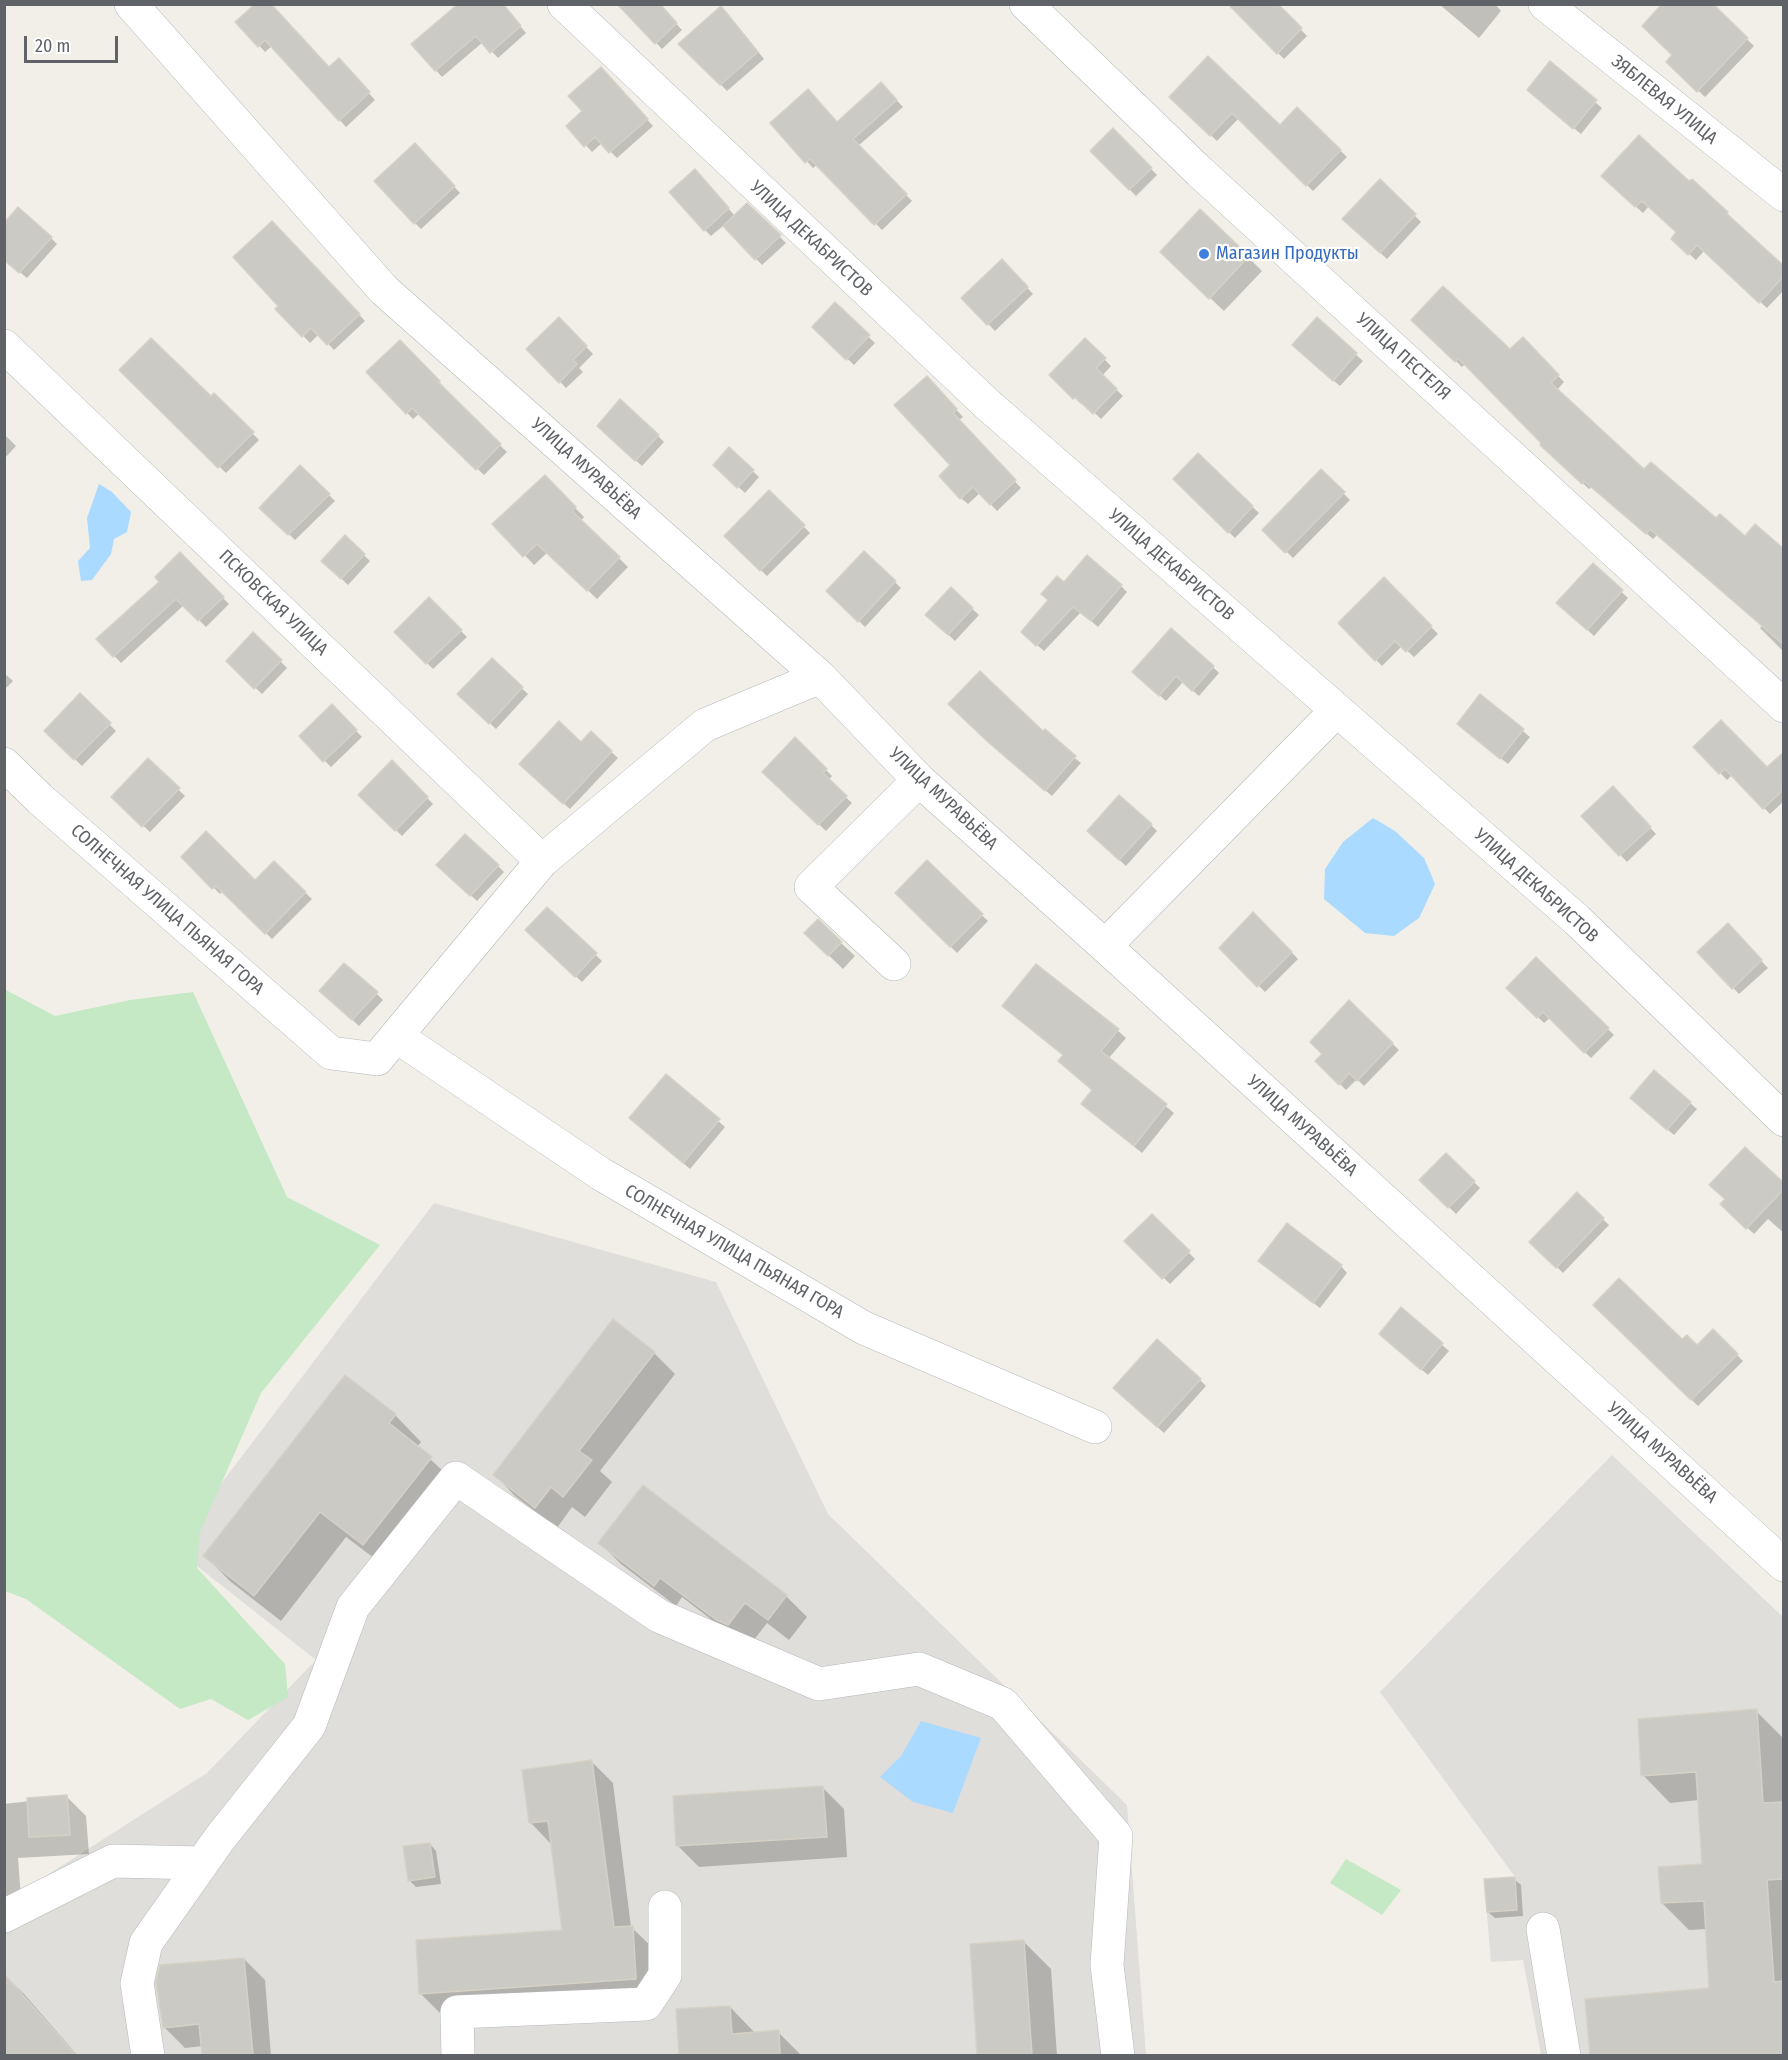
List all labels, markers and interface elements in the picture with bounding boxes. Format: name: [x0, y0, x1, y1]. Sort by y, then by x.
scale bar: [27, 24, 122, 62]
text: 20 m: [35, 35, 70, 57]
street label: ЗЯБЛЕВАЯ УЛИЦА: [1607, 51, 1721, 149]
street label: УЛИЦА ДЕКАБРИСТОВ: [745, 177, 877, 301]
place label: Магазин Продукты: [1216, 243, 1359, 265]
marker: Магазин Продукты: [1197, 247, 1211, 261]
street label: УЛИЦА ПЕСТЕЛЯ: [1351, 309, 1455, 405]
street label: УЛИЦА МУРАВЬЁВА: [527, 414, 645, 524]
street label: УЛИЦА ДЕКАБРИСТОВ: [1104, 505, 1238, 625]
street label: ПСКОВСКАЯ УЛИЦА: [214, 546, 332, 660]
street label: УЛИЦА МУРАВЬЁВА: [884, 743, 1002, 855]
street label: СОЛНЕЧНАЯ УЛИЦА ПЬЯНАЯ ГОРА: [66, 820, 268, 1000]
street label: УЛИЦА ДЕКАБРИСТОВ: [1469, 825, 1603, 947]
street label: УЛИЦА МУРАВЬЁВА: [1243, 1071, 1361, 1181]
street label: СОЛНЕЧНАЯ УЛИЦА ПЬЯНАЯ ГОРА: [621, 1180, 847, 1324]
street label: УЛИЦА МУРАВЬЁВА: [1603, 1398, 1721, 1508]

